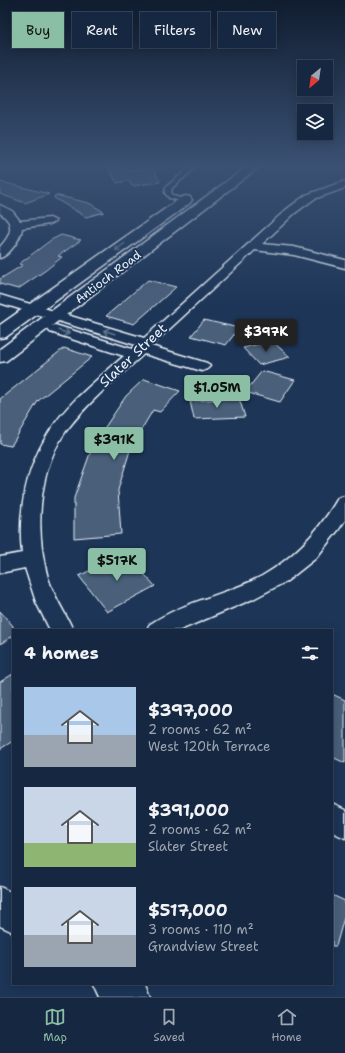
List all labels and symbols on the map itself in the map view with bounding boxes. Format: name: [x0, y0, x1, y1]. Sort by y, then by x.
north arrow: [297, 60, 333, 96]
one-way arrow: [114, 243, 125, 251]
street label: Antioch Road: [72, 247, 145, 307]
street label: Slater Street: [95, 319, 171, 391]
pin: $397K: [238, 319, 294, 353]
one-way arrow: [102, 328, 115, 335]
one-way arrow: [57, 329, 70, 336]
pin: $1.05M: [184, 375, 250, 409]
pin: $391K: [86, 427, 142, 461]
pin: $517K: [89, 548, 145, 582]

